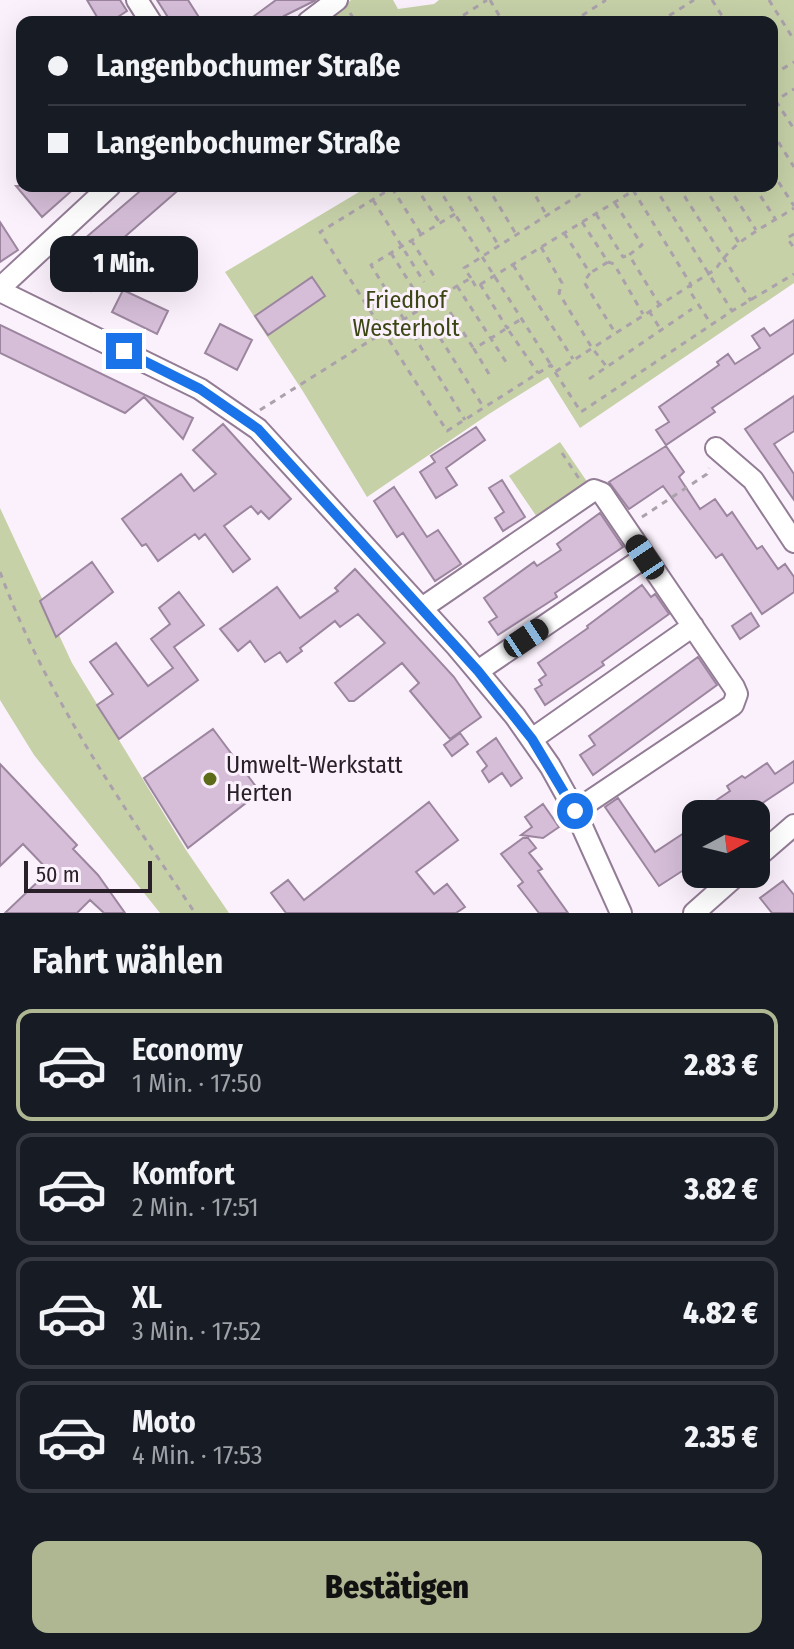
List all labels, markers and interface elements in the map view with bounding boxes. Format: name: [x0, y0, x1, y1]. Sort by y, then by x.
text: Langenbochumer Straße: [96, 48, 401, 84]
text: Langenbochumer Straße: [96, 125, 401, 161]
callout: 1 Min.: [50, 235, 198, 291]
text: 1 Min.: [93, 248, 155, 279]
park label: Friedhof Westerholt: [352, 286, 460, 342]
route end: [106, 333, 142, 369]
car: [622, 530, 668, 584]
car: [499, 615, 553, 661]
place label: Umwelt-Werkstatt Herten: [226, 751, 403, 807]
marker: Umwelt-Werkstatt Herten: [201, 770, 219, 788]
route start: [557, 793, 593, 829]
north arrow: [682, 800, 770, 888]
map controls: [682, 800, 770, 888]
scale bar: [24, 857, 152, 893]
text: 50 m: [36, 861, 80, 888]
text: Fahrt wählen: [32, 939, 223, 983]
icon: car: [36, 1029, 108, 1101]
text: Economy: [132, 1032, 243, 1068]
text: 2.83 €: [684, 1047, 758, 1083]
text: 1 Min. · 17:50: [132, 1068, 262, 1099]
icon: car: [36, 1153, 108, 1225]
text: Komfort: [132, 1156, 235, 1192]
text: 3.82 €: [684, 1171, 758, 1207]
text: 2 Min. · 17:51: [132, 1192, 259, 1223]
icon: car: [36, 1277, 108, 1349]
text: XL: [132, 1280, 162, 1316]
text: 4.82 €: [683, 1295, 758, 1331]
text: 3 Min. · 17:52: [132, 1316, 261, 1347]
icon: car: [36, 1401, 108, 1473]
text: Moto: [132, 1404, 196, 1440]
text: 2.35 €: [685, 1419, 758, 1455]
text: 4 Min. · 17:53: [132, 1440, 262, 1471]
button: Bestätigen: [32, 1541, 762, 1633]

